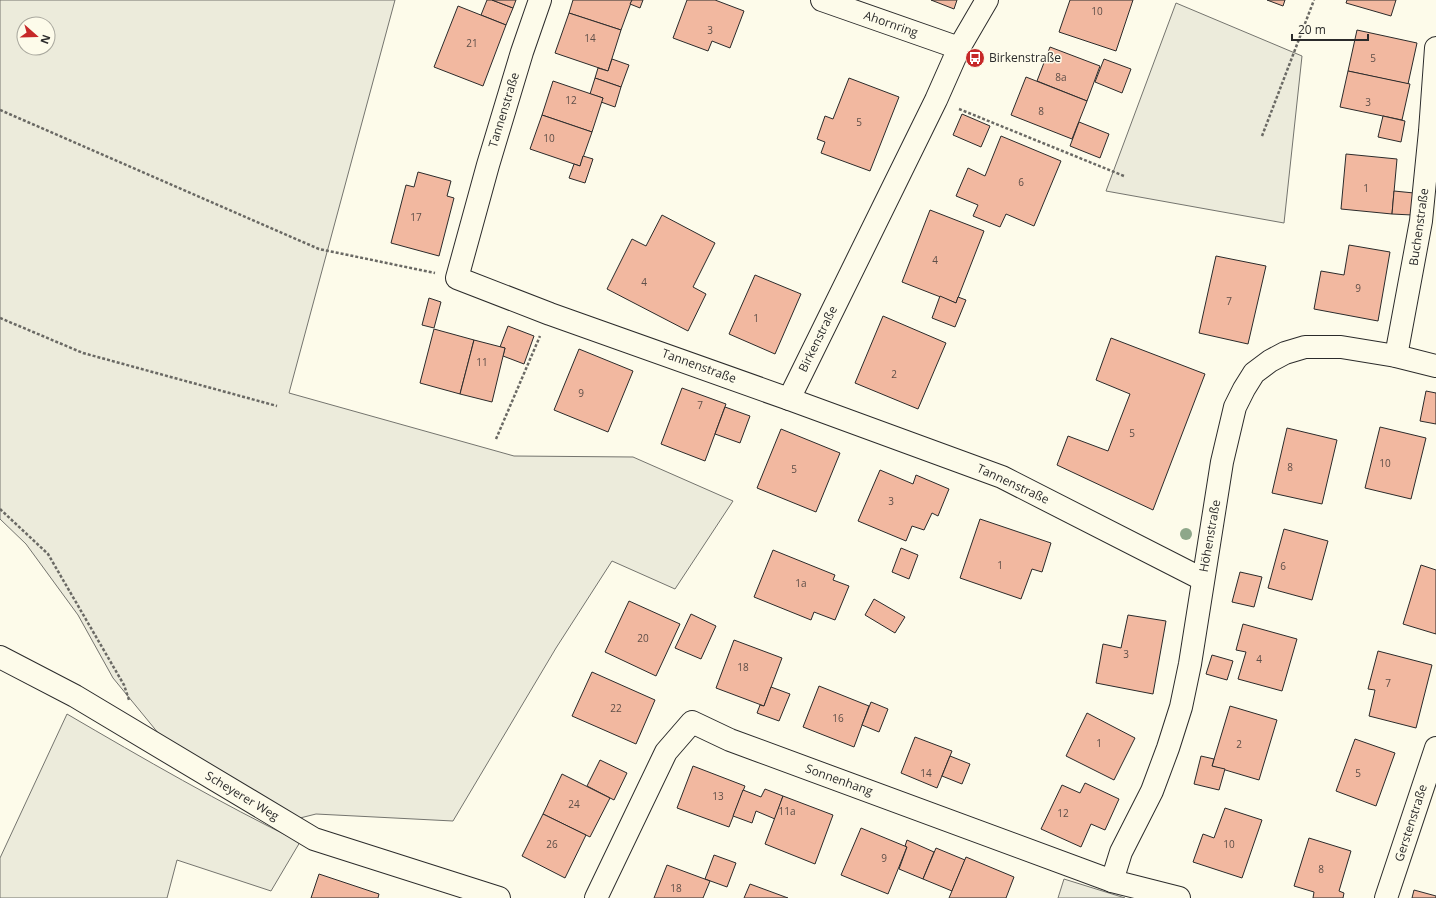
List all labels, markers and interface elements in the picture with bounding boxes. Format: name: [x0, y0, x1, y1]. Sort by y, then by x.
house number: 10: [1091, 4, 1103, 18]
street label: Ahornring: [862, 6, 921, 41]
north arrow: [16, 16, 56, 56]
scale bar: [1292, 16, 1368, 42]
text: 20 m: [1298, 21, 1326, 38]
house number: 3: [707, 23, 713, 37]
house number: 14: [584, 31, 596, 45]
text: N: [37, 33, 54, 46]
house number: 21: [466, 36, 478, 50]
bus stop icon: Birkenstraße: [964, 47, 986, 69]
place label: Birkenstraße: [989, 49, 1061, 66]
house number: 5: [1370, 51, 1376, 65]
street label: Tannenstraße: [484, 70, 523, 150]
house number: 8a: [1055, 70, 1067, 84]
house number: 12: [565, 93, 577, 107]
house number: 3: [1365, 95, 1371, 109]
house number: 8: [1038, 104, 1044, 118]
house number: 5: [856, 115, 862, 129]
house number: 10: [543, 131, 555, 145]
house number: 6: [1018, 175, 1024, 189]
house number: 1: [1363, 181, 1369, 195]
street label: Buchenstraße: [1405, 187, 1432, 267]
house number: 17: [410, 210, 422, 224]
house number: 4: [932, 253, 938, 267]
house number: 4: [641, 275, 647, 289]
house number: 9: [1355, 281, 1361, 295]
house number: 7: [1226, 294, 1232, 308]
street label: Birkenstraße: [794, 303, 841, 375]
house number: 1: [753, 311, 759, 325]
street label: Tannenstraße: [660, 344, 739, 387]
house number: 11: [476, 355, 488, 369]
house number: 2: [891, 367, 897, 381]
house number: 9: [578, 386, 584, 400]
house number: 7: [697, 398, 703, 412]
house number: 5: [1129, 426, 1135, 440]
house number: 10: [1379, 456, 1391, 470]
street label: Tannenstraße: [974, 459, 1052, 508]
house number: 8: [1287, 460, 1293, 474]
house number: 5: [791, 462, 797, 476]
house number: 3: [888, 494, 894, 508]
street label: Höhenstraße: [1195, 498, 1224, 573]
house number: 1: [997, 558, 1003, 572]
house number: 6: [1280, 559, 1286, 573]
house number: 1a: [795, 576, 807, 590]
house number: 20: [637, 631, 649, 645]
house number: 3: [1123, 647, 1129, 661]
house number: 4: [1256, 652, 1262, 666]
house number: 18: [737, 660, 749, 674]
house number: 7: [1385, 676, 1391, 690]
house number: 22: [610, 701, 622, 715]
house number: 16: [832, 711, 844, 725]
house number: 1: [1096, 736, 1102, 750]
house number: 2: [1236, 737, 1242, 751]
street label: Sonnenhang: [803, 759, 876, 800]
house number: 14: [920, 766, 932, 780]
house number: 5: [1355, 766, 1361, 780]
street label: Scheyerer Weg: [202, 767, 283, 825]
street label: Gerstenstraße: [1390, 782, 1431, 864]
house number: 13: [712, 789, 724, 803]
house number: 24: [568, 797, 580, 811]
house number: 11a: [779, 804, 796, 818]
house number: 12: [1057, 806, 1069, 820]
house number: 26: [546, 837, 558, 851]
house number: 10: [1223, 837, 1235, 851]
house number: 9: [881, 851, 887, 865]
house number: 8: [1318, 862, 1324, 876]
house number: 18: [670, 881, 682, 895]

